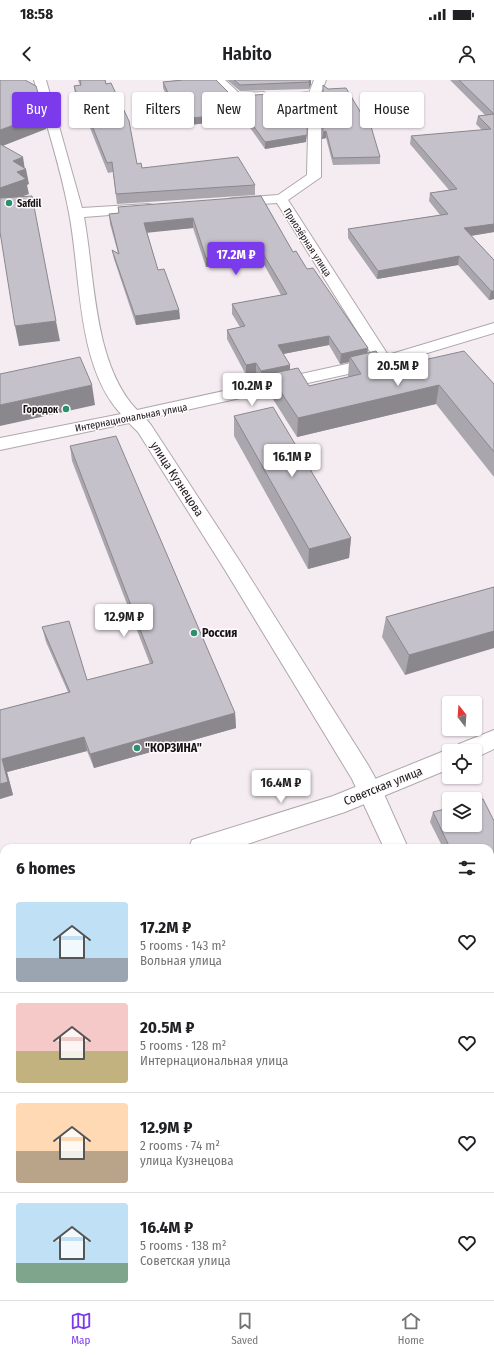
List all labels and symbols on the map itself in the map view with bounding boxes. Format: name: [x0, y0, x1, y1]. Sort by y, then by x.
marker: Safdil: [4, 198, 14, 208]
place label: Safdil: [17, 198, 41, 210]
street label: Приозёрная улица: [281, 206, 334, 279]
pin: 17.2M ₽: [199, 242, 273, 276]
pin: 20.5M ₽: [361, 353, 435, 387]
pin: 10.2M ₽: [215, 373, 289, 407]
street label: Интернациональная улица: [74, 401, 188, 435]
place label: Городок: [23, 404, 59, 416]
marker: Городок: [61, 404, 71, 414]
street label: улица Кузнецова: [148, 439, 206, 519]
pin: 16.1M ₽: [255, 444, 329, 478]
pin: 12.9M ₽: [87, 604, 161, 638]
place label: Россия: [202, 626, 237, 640]
marker: Россия: [189, 628, 199, 638]
north arrow: [442, 696, 482, 736]
place label: "КОРЗИНА": [145, 741, 202, 755]
marker: "КОРЗИНА": [132, 743, 142, 753]
street label: Советская улица: [342, 764, 425, 808]
pin: 16.4M ₽: [244, 770, 318, 804]

